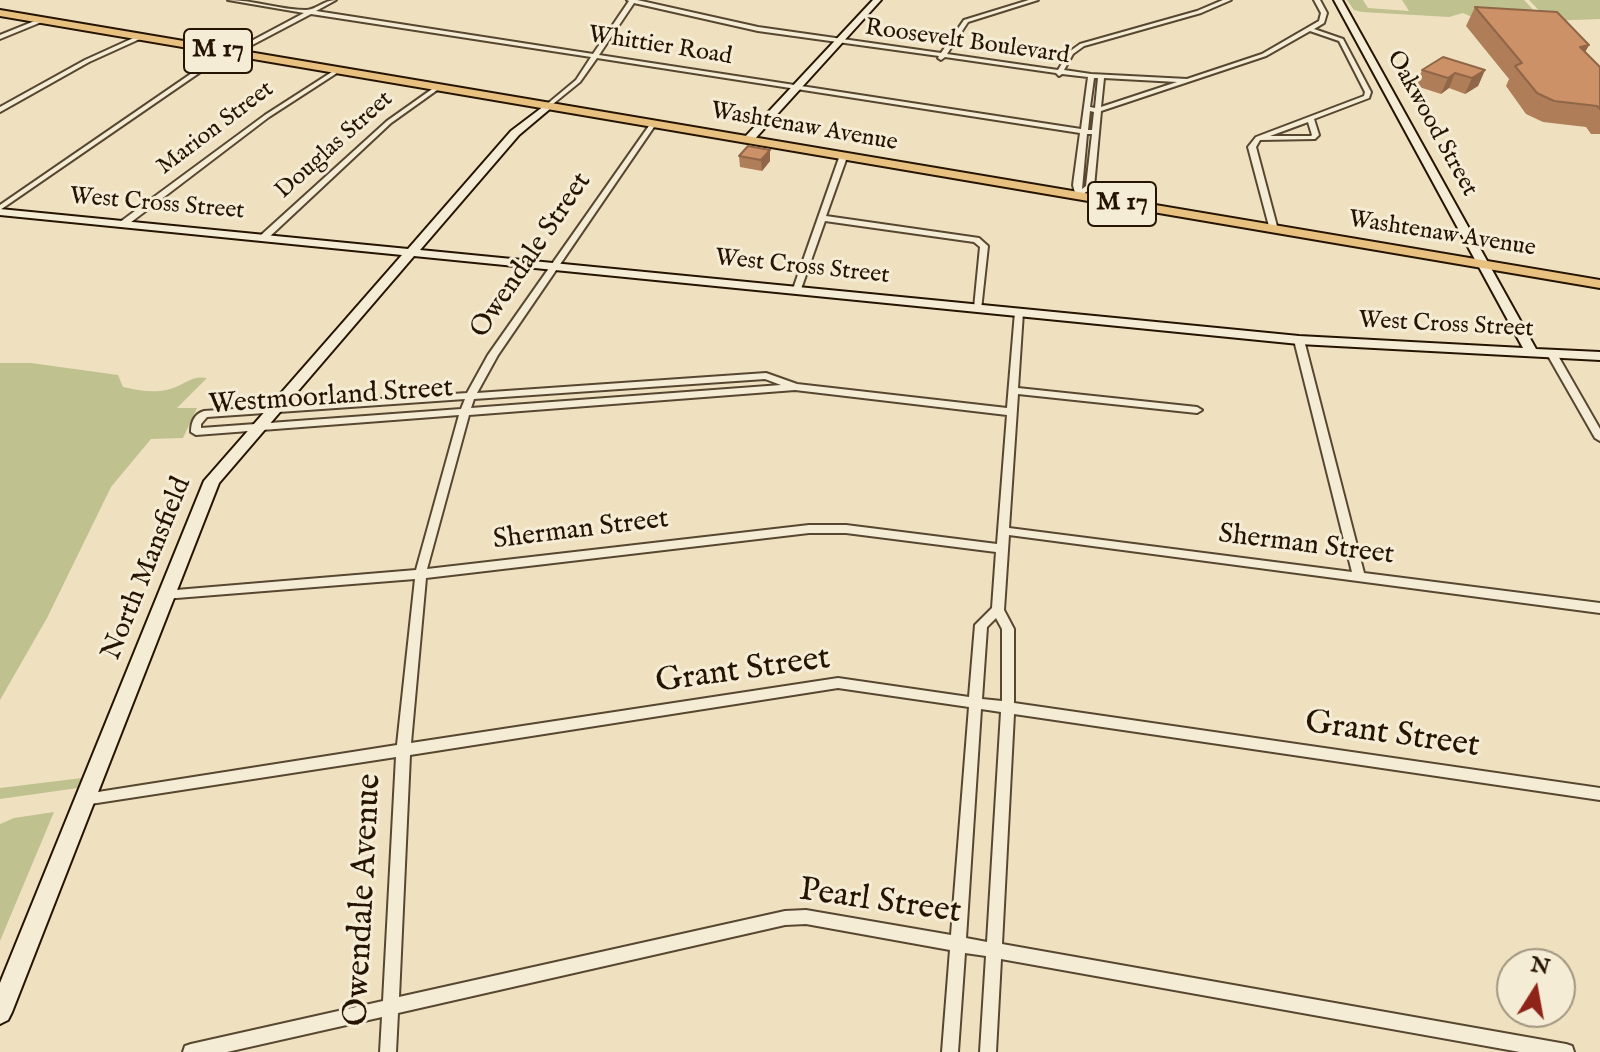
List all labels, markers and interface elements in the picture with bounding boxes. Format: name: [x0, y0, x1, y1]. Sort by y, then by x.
street label: Roosevelt Boulevard: [863, 14, 1071, 72]
street label: Whittier Road: [586, 21, 734, 73]
road number: M 17: [184, 29, 252, 73]
street label: Oakwood Street: [1379, 46, 1483, 202]
street label: Marion Street: [152, 76, 280, 182]
street label: Douglas Street: [270, 86, 400, 206]
street label: Washtenaw Avenue: [708, 97, 900, 159]
street label: Owendale Street: [464, 167, 600, 345]
road number: M 17: [1088, 182, 1156, 226]
street label: West Cross Street: [68, 183, 246, 227]
street label: Washtenaw Avenue: [1346, 206, 1538, 264]
street label: West Cross Street: [713, 245, 891, 291]
street label: West Cross Street: [1358, 307, 1534, 345]
street label: Westmoorland Street: [208, 373, 454, 423]
street label: North Mansfield: [96, 473, 200, 665]
street label: Sherman Street: [491, 504, 671, 558]
street label: Sherman Street: [1216, 519, 1396, 573]
street label: Grant Street: [653, 640, 833, 704]
street label: Grant Street: [1302, 704, 1482, 768]
street label: Owendale Avenue: [338, 773, 392, 1027]
street label: Pearl Street: [796, 871, 964, 935]
north arrow: [1496, 948, 1576, 1028]
text: N: [1528, 951, 1552, 982]

